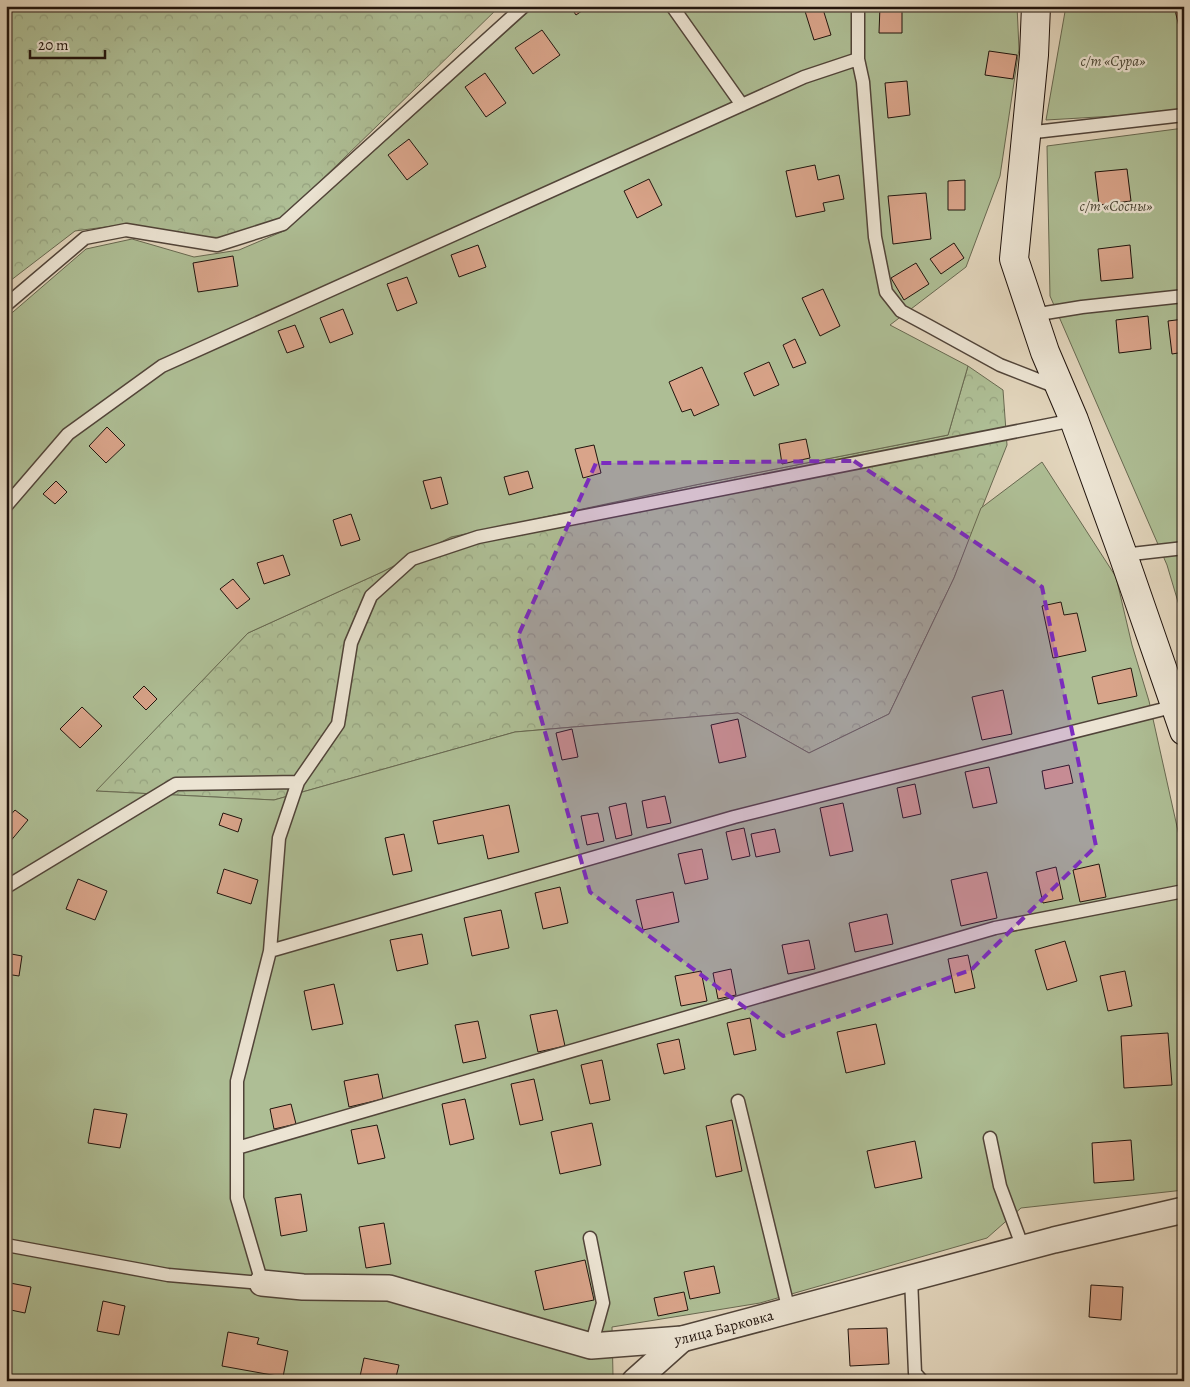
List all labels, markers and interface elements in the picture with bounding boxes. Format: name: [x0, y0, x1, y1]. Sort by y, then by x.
scale bar: [30, 28, 105, 60]
text: 20 m: [38, 35, 69, 55]
park label: с/т «Сура»: [1081, 51, 1145, 71]
park label: с/т «Сосны»: [1080, 196, 1152, 216]
street label: улица Барковка: [673, 1305, 776, 1350]

